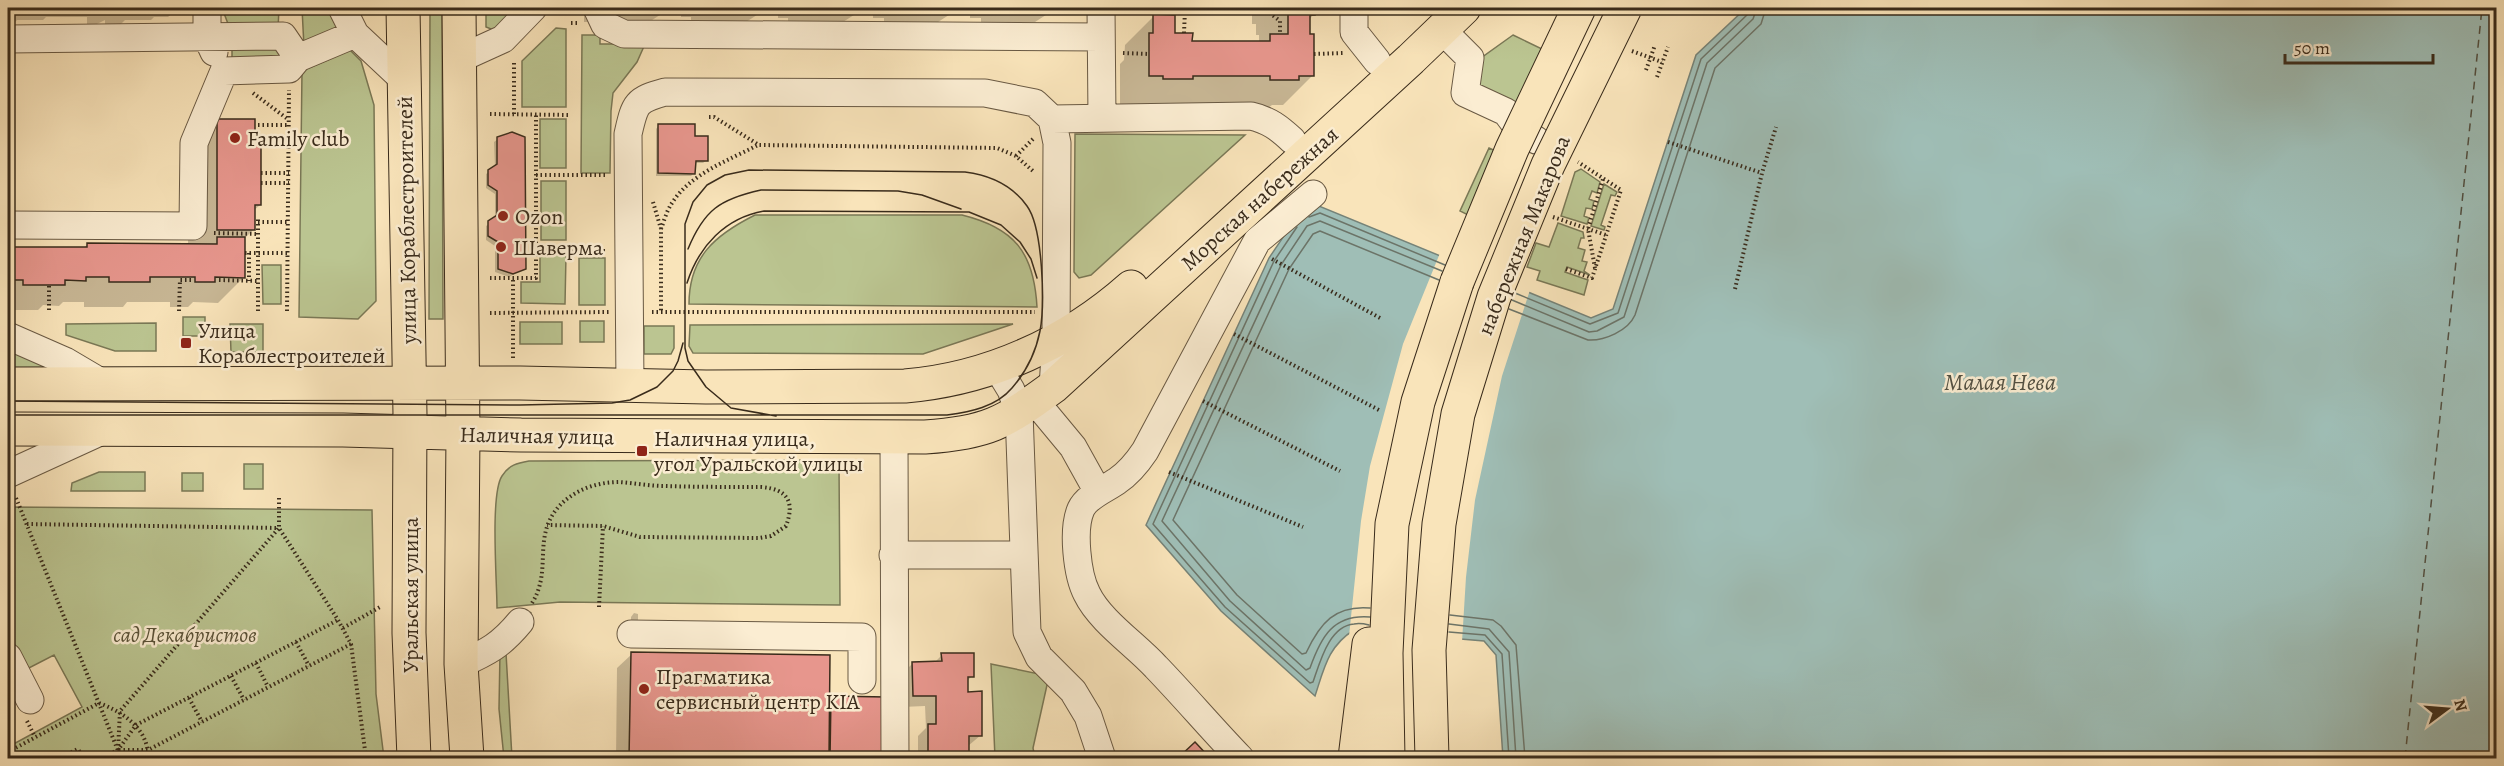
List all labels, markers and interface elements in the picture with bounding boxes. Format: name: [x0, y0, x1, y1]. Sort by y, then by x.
scale bar: [2285, 27, 2434, 65]
text: 50 m: [2294, 36, 2330, 60]
street label: улица Кораблестроителей: [390, 96, 424, 345]
street label: Морская набережная: [1174, 120, 1345, 278]
place label: Family club: [247, 124, 349, 154]
street label: набережная Макарова: [1470, 130, 1578, 340]
marker: Family club: [228, 131, 242, 145]
place label: Ozon: [515, 202, 563, 232]
marker: Ozon: [496, 209, 510, 223]
place label: Шаверма: [513, 233, 604, 263]
marker: Шаверма: [494, 240, 508, 254]
place label: Улица Кораблестроителей: [198, 316, 385, 371]
marker: Улица Кораблестроителей: [179, 336, 193, 350]
water label: Малая Нева: [1944, 366, 2056, 398]
street label: Наличная улица: [459, 420, 615, 452]
place label: Наличная улица, угол Уральской улицы: [653, 424, 863, 479]
marker: Наличная улица, угол Уральской улицы: [635, 444, 649, 458]
street label: Уральская улица: [396, 516, 426, 673]
park label: сад Декабристов: [113, 620, 257, 650]
place label: Прагматика сервисный центр KIA: [656, 662, 861, 717]
north arrow: [2417, 679, 2477, 739]
marker: Прагматика сервисный центр KIA: [637, 682, 651, 696]
text: N: [2448, 697, 2473, 714]

